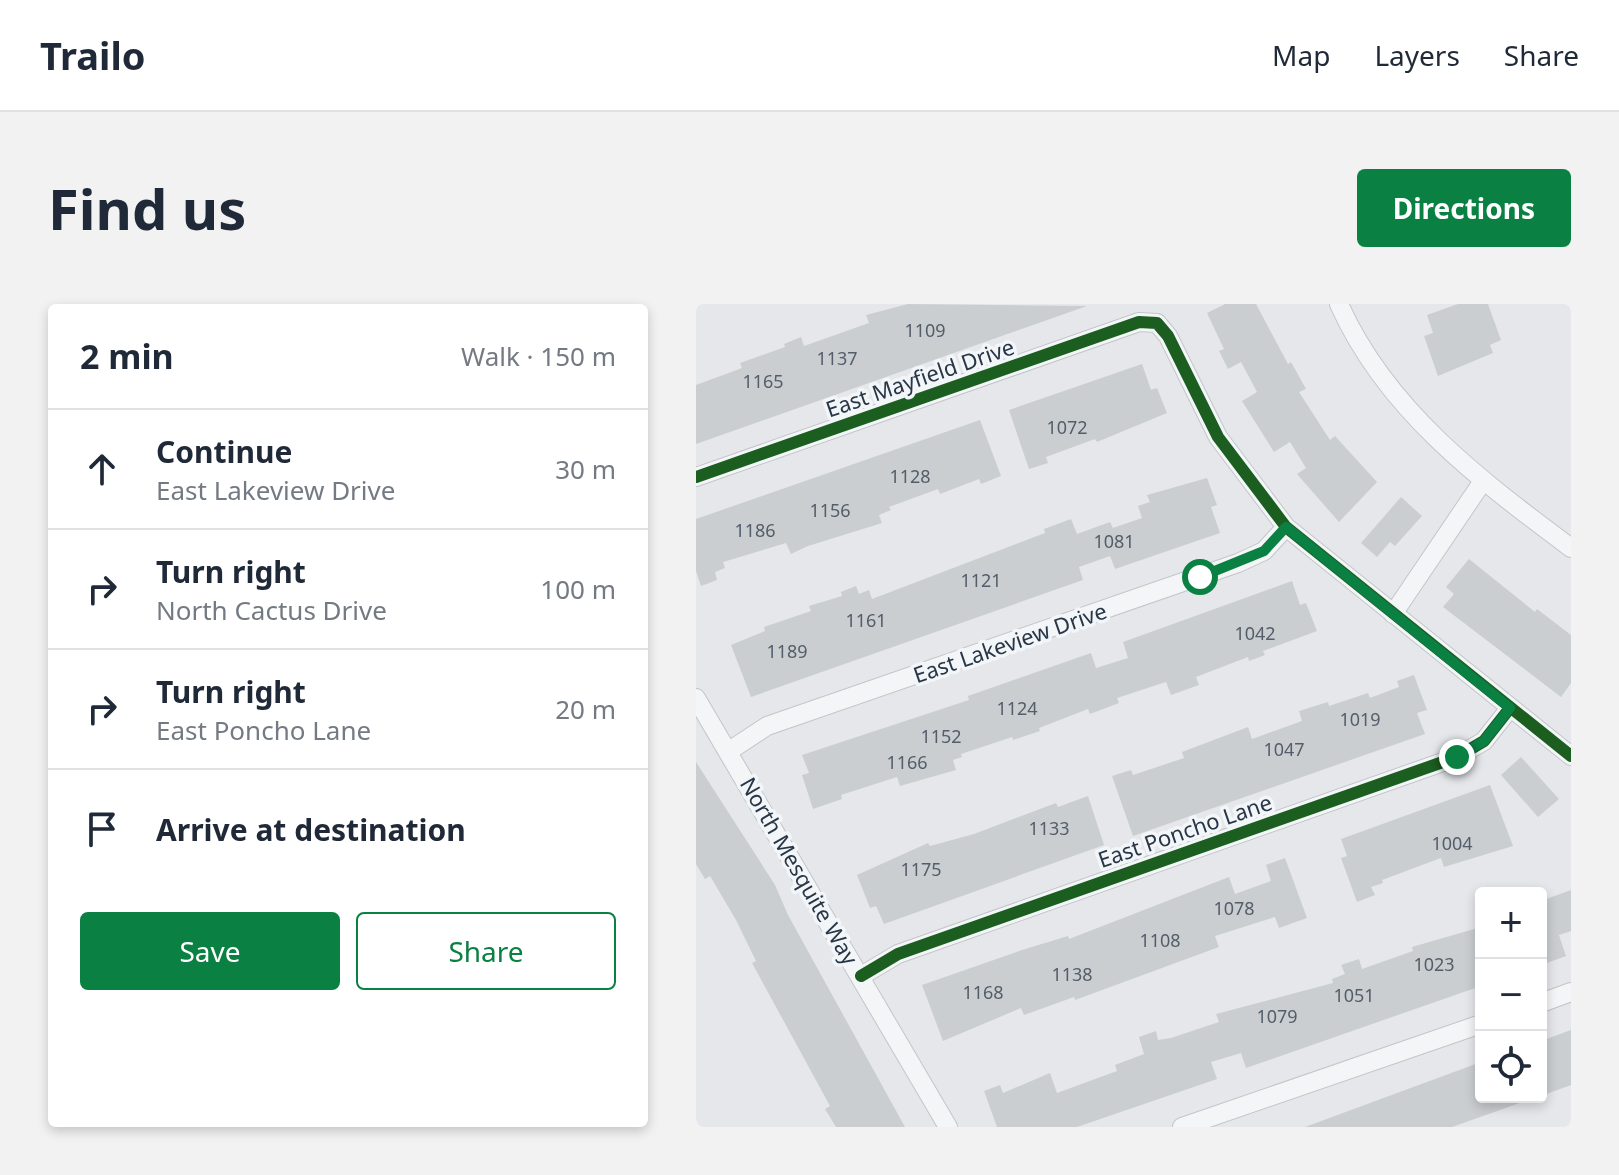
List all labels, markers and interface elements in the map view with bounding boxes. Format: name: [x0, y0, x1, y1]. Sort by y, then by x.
text: Trailo: [40, 29, 145, 81]
text: Map: [1272, 36, 1330, 74]
text: Layers: [1374, 36, 1460, 74]
text: Share: [1504, 36, 1579, 74]
button: Directions: [1357, 169, 1571, 247]
text: Find us: [48, 170, 246, 246]
house number: 1109: [904, 318, 946, 342]
street label: East Mayfield Drive: [822, 331, 1018, 423]
text: 2 min: [80, 333, 174, 379]
text: Walk · 150 m: [461, 338, 616, 374]
house number: 1137: [816, 346, 858, 370]
house number: 1165: [742, 369, 784, 393]
house number: 1072: [1046, 415, 1088, 439]
text: Continue: [156, 431, 292, 472]
icon: ahead: [80, 447, 124, 491]
text: 30 m: [555, 451, 616, 487]
house number: 1128: [889, 464, 931, 488]
text: East Lakeview Drive: [156, 472, 395, 508]
house number: 1156: [809, 498, 851, 522]
house number: 1186: [734, 518, 776, 542]
house number: 1081: [1093, 529, 1135, 553]
text: Turn right: [156, 551, 306, 592]
route start: [1182, 559, 1218, 595]
icon: right: [80, 567, 124, 611]
house number: 1121: [960, 568, 1002, 592]
text: 100 m: [540, 571, 616, 607]
text: North Cactus Drive: [156, 592, 387, 628]
street label: East Lakeview Drive: [909, 595, 1110, 689]
house number: 1161: [845, 608, 887, 632]
house number: 1042: [1234, 621, 1276, 645]
house number: 1189: [766, 639, 808, 663]
text: Turn right: [156, 671, 306, 712]
icon: right: [80, 687, 124, 731]
text: 20 m: [555, 691, 616, 727]
house number: 1124: [996, 696, 1038, 720]
house number: 1019: [1339, 707, 1381, 731]
text: East Poncho Lane: [156, 712, 371, 748]
house number: 1152: [920, 724, 962, 748]
house number: 1047: [1263, 737, 1305, 761]
route end: [1439, 739, 1475, 775]
house number: 1166: [886, 750, 928, 774]
street label: North Mesquite Way: [734, 771, 866, 970]
street label: East Poncho Lane: [1094, 786, 1276, 874]
icon: arrive: [80, 807, 124, 851]
text: Arrive at destination: [156, 809, 466, 850]
house number: 1133: [1028, 816, 1070, 840]
house number: 1004: [1431, 831, 1473, 855]
house number: 1175: [900, 857, 942, 881]
map controls: [1475, 887, 1547, 1103]
button: +: [1475, 887, 1547, 959]
house number: 1078: [1213, 896, 1255, 920]
button: Save: [80, 912, 340, 990]
button: Share: [356, 912, 616, 990]
house number: 1108: [1139, 928, 1181, 952]
house number: 1023: [1413, 952, 1455, 976]
button: −: [1475, 959, 1547, 1031]
house number: 1138: [1051, 962, 1093, 986]
house number: 1168: [962, 980, 1004, 1004]
house number: 1051: [1333, 983, 1375, 1007]
house number: 1079: [1256, 1004, 1298, 1028]
button: locate: [1475, 1031, 1547, 1103]

